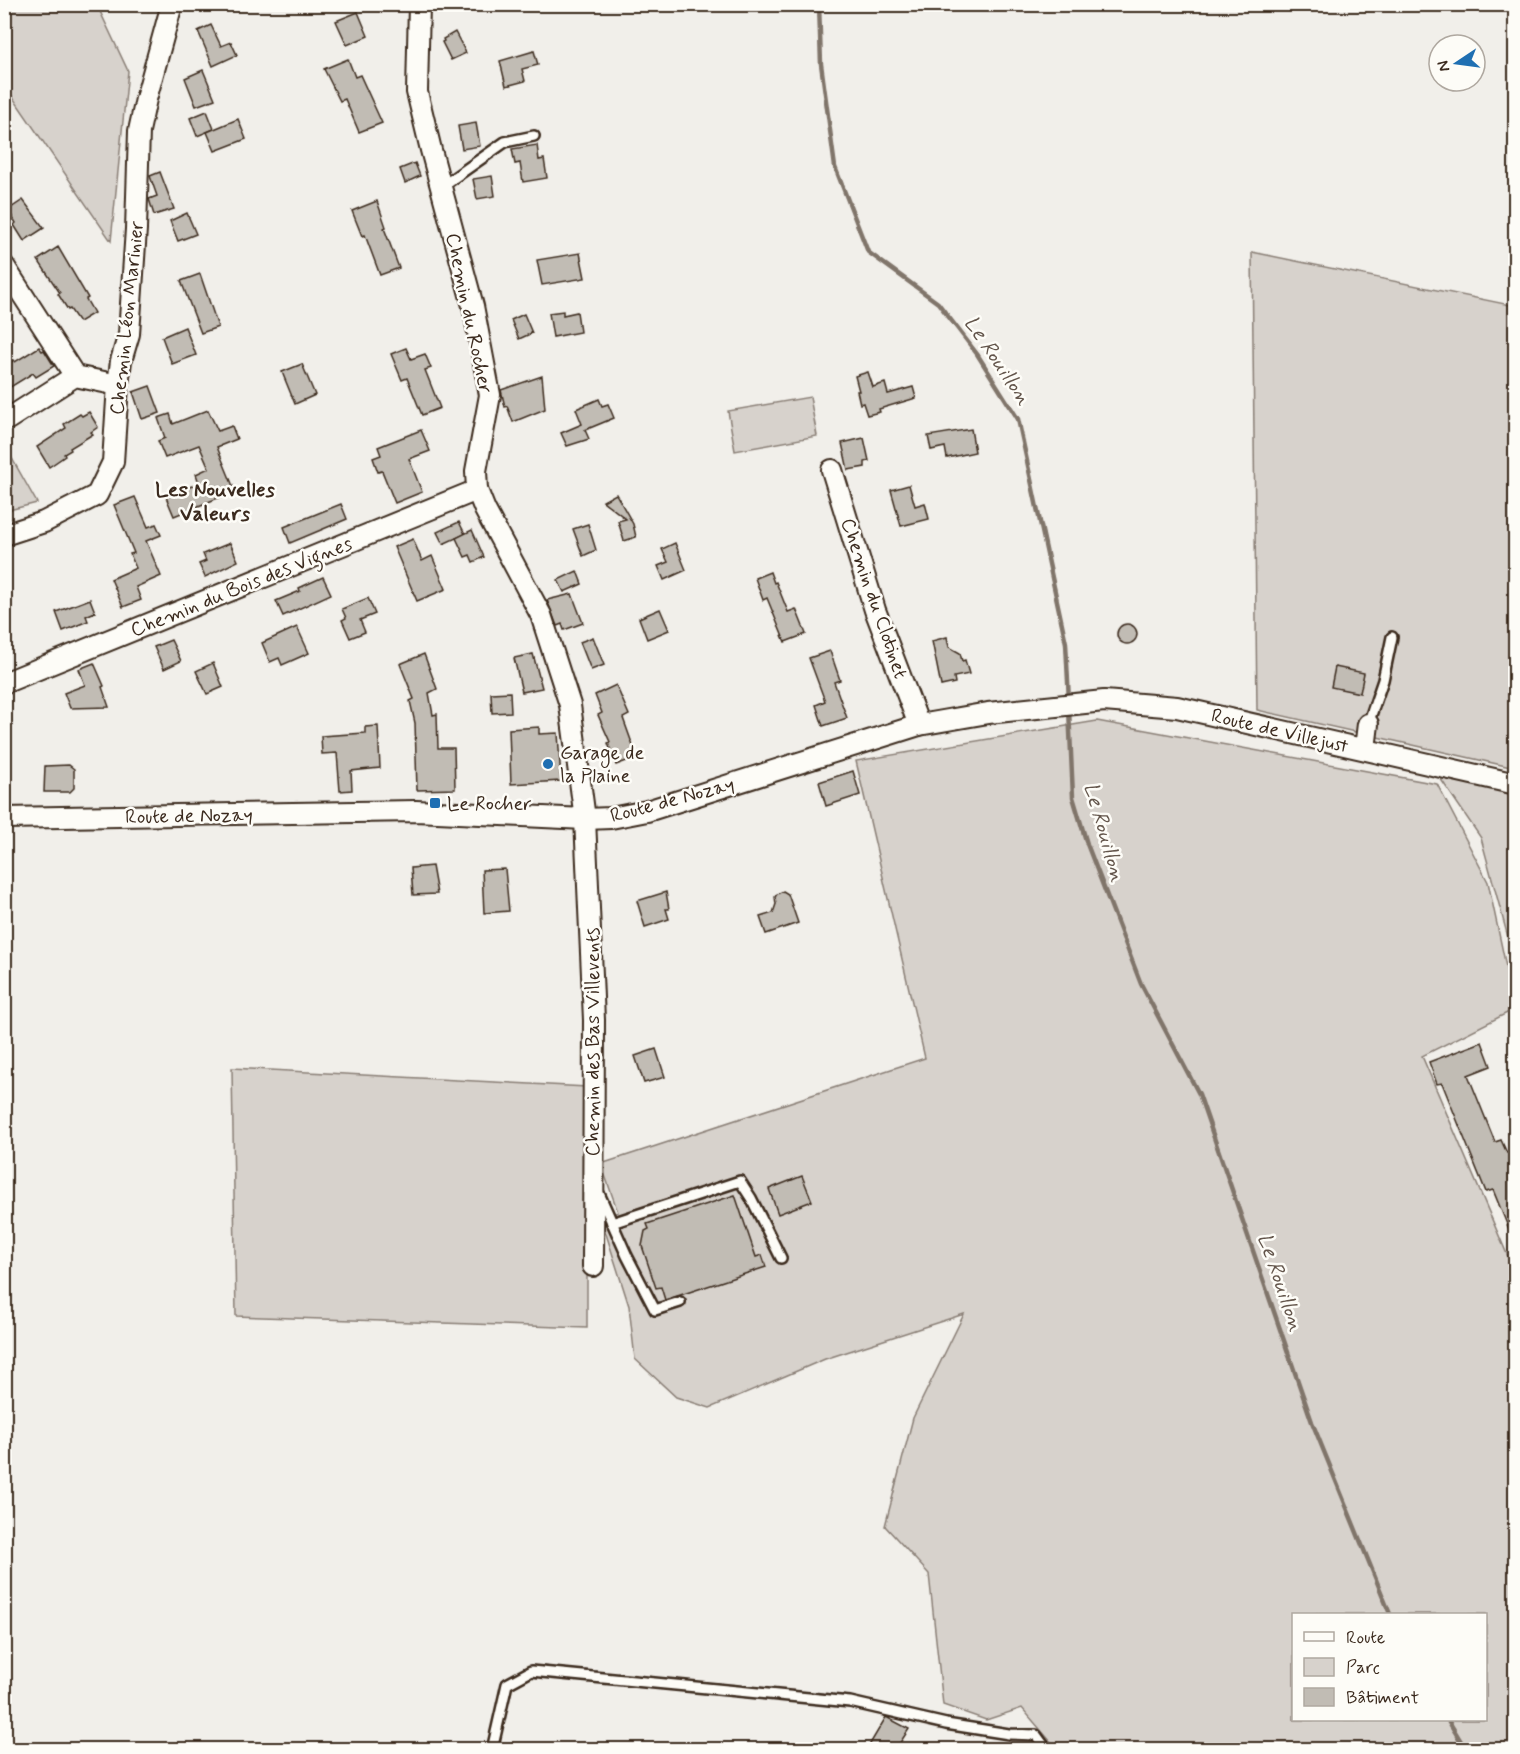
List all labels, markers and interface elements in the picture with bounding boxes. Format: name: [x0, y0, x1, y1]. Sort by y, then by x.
north arrow: [1427, 33, 1487, 93]
text: N: [1432, 58, 1455, 74]
street label: Chemin Léon Marinier: [104, 219, 151, 416]
street label: Chemin du Rocher: [438, 231, 499, 396]
water label: Le Rouillon: [957, 311, 1038, 411]
district label: Les Nouvelles Valeurs: [155, 476, 276, 528]
street label: Chemin du Clotinet: [833, 515, 914, 682]
street label: Chemin du Bois des Vignes: [127, 530, 357, 646]
street label: Route de Villejust: [1209, 703, 1351, 760]
place label: Garage de la Plaine: [560, 740, 644, 790]
marker: Garage de la Plaine: [541, 757, 555, 771]
street label: Route de Nozay: [607, 771, 737, 830]
water label: Le Rouillon: [1077, 779, 1132, 886]
place label: Le Rocher: [447, 791, 532, 818]
marker: Le Rocher: [428, 796, 442, 810]
street label: Route de Nozay: [125, 802, 253, 831]
street label: Chemin des Bas Villevents: [580, 927, 607, 1157]
water label: Le Rouillon: [1250, 1230, 1310, 1336]
legend: [1292, 1613, 1487, 1721]
text: Route: [1346, 1626, 1385, 1650]
text: Parc: [1346, 1656, 1380, 1680]
text: Bâtiment: [1346, 1686, 1419, 1710]

